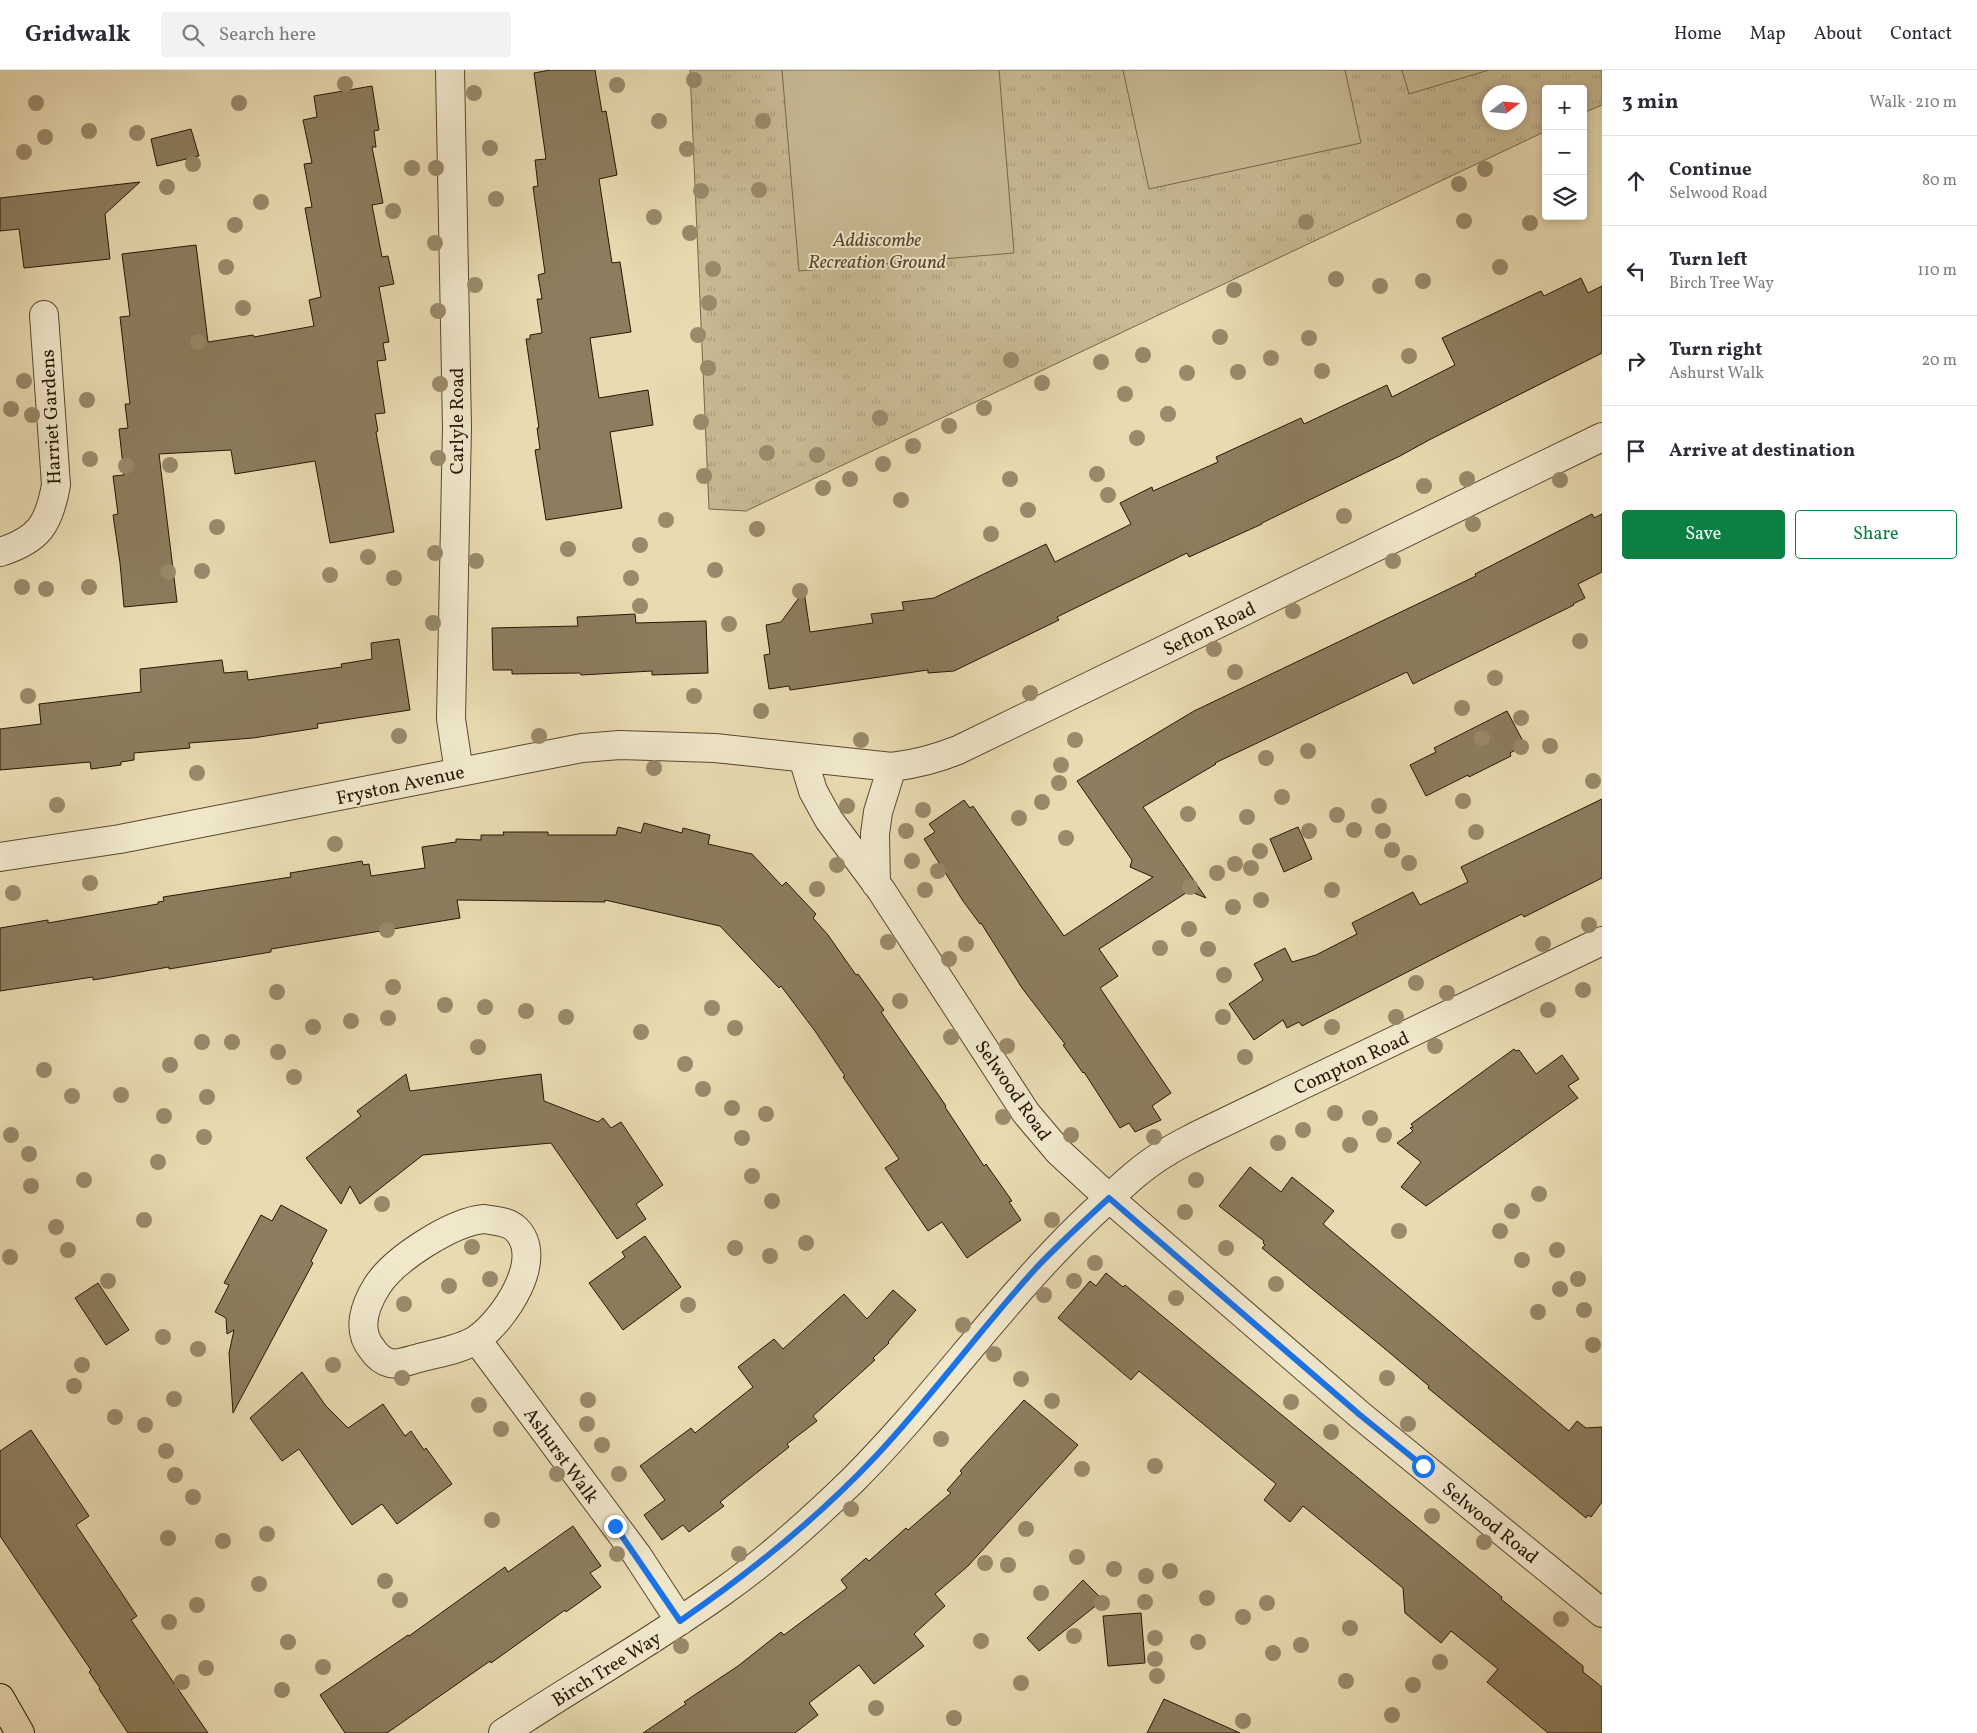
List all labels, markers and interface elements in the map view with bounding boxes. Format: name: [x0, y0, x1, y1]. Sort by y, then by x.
search box: [161, 12, 511, 57]
text: Gridwalk: [25, 18, 131, 52]
icon: search: [179, 21, 207, 49]
text: Search here: [219, 22, 316, 48]
text: Home: [1674, 22, 1722, 47]
text: Map: [1750, 22, 1786, 47]
text: About: [1814, 22, 1862, 47]
text: Contact: [1890, 22, 1952, 47]
north arrow: [1482, 85, 1527, 130]
map controls: [1542, 85, 1587, 220]
button: +: [1542, 85, 1587, 130]
text: 3 min: [1622, 88, 1678, 117]
text: Walk · 210 m: [1869, 92, 1957, 114]
button: −: [1542, 130, 1587, 175]
text: Continue: [1669, 157, 1752, 183]
icon: ahead: [1622, 167, 1650, 195]
text: 80 m: [1922, 170, 1957, 192]
button: layers: [1542, 175, 1587, 220]
text: Selwood Road: [1669, 183, 1768, 205]
park label: Addiscombe Recreation Ground: [808, 228, 946, 276]
text: Turn left: [1669, 247, 1748, 273]
icon: left: [1622, 257, 1650, 285]
text: 110 m: [1918, 260, 1957, 282]
text: Birch Tree Way: [1669, 273, 1774, 295]
text: Turn right: [1669, 337, 1762, 363]
icon: right: [1622, 347, 1650, 375]
street label: Harriet Gardens: [35, 349, 69, 485]
text: 20 m: [1922, 350, 1957, 372]
text: Ashurst Walk: [1669, 363, 1764, 385]
street label: Carlyle Road: [445, 367, 471, 475]
icon: arrive: [1622, 437, 1650, 465]
text: Arrive at destination: [1669, 438, 1855, 464]
button: Save: [1622, 510, 1785, 559]
button: Share: [1795, 510, 1957, 559]
street label: Sefton Road: [1159, 596, 1261, 664]
street label: Fryston Avenue: [334, 760, 467, 812]
street label: Compton Road: [1290, 1026, 1414, 1102]
street label: Selwood Road: [968, 1036, 1057, 1147]
street label: Ashurst Walk: [517, 1403, 604, 1509]
route start: [1412, 1455, 1435, 1478]
street label: Selwood Road: [1436, 1477, 1544, 1571]
route end: [604, 1515, 627, 1538]
street label: Birch Tree Way: [547, 1626, 667, 1714]

